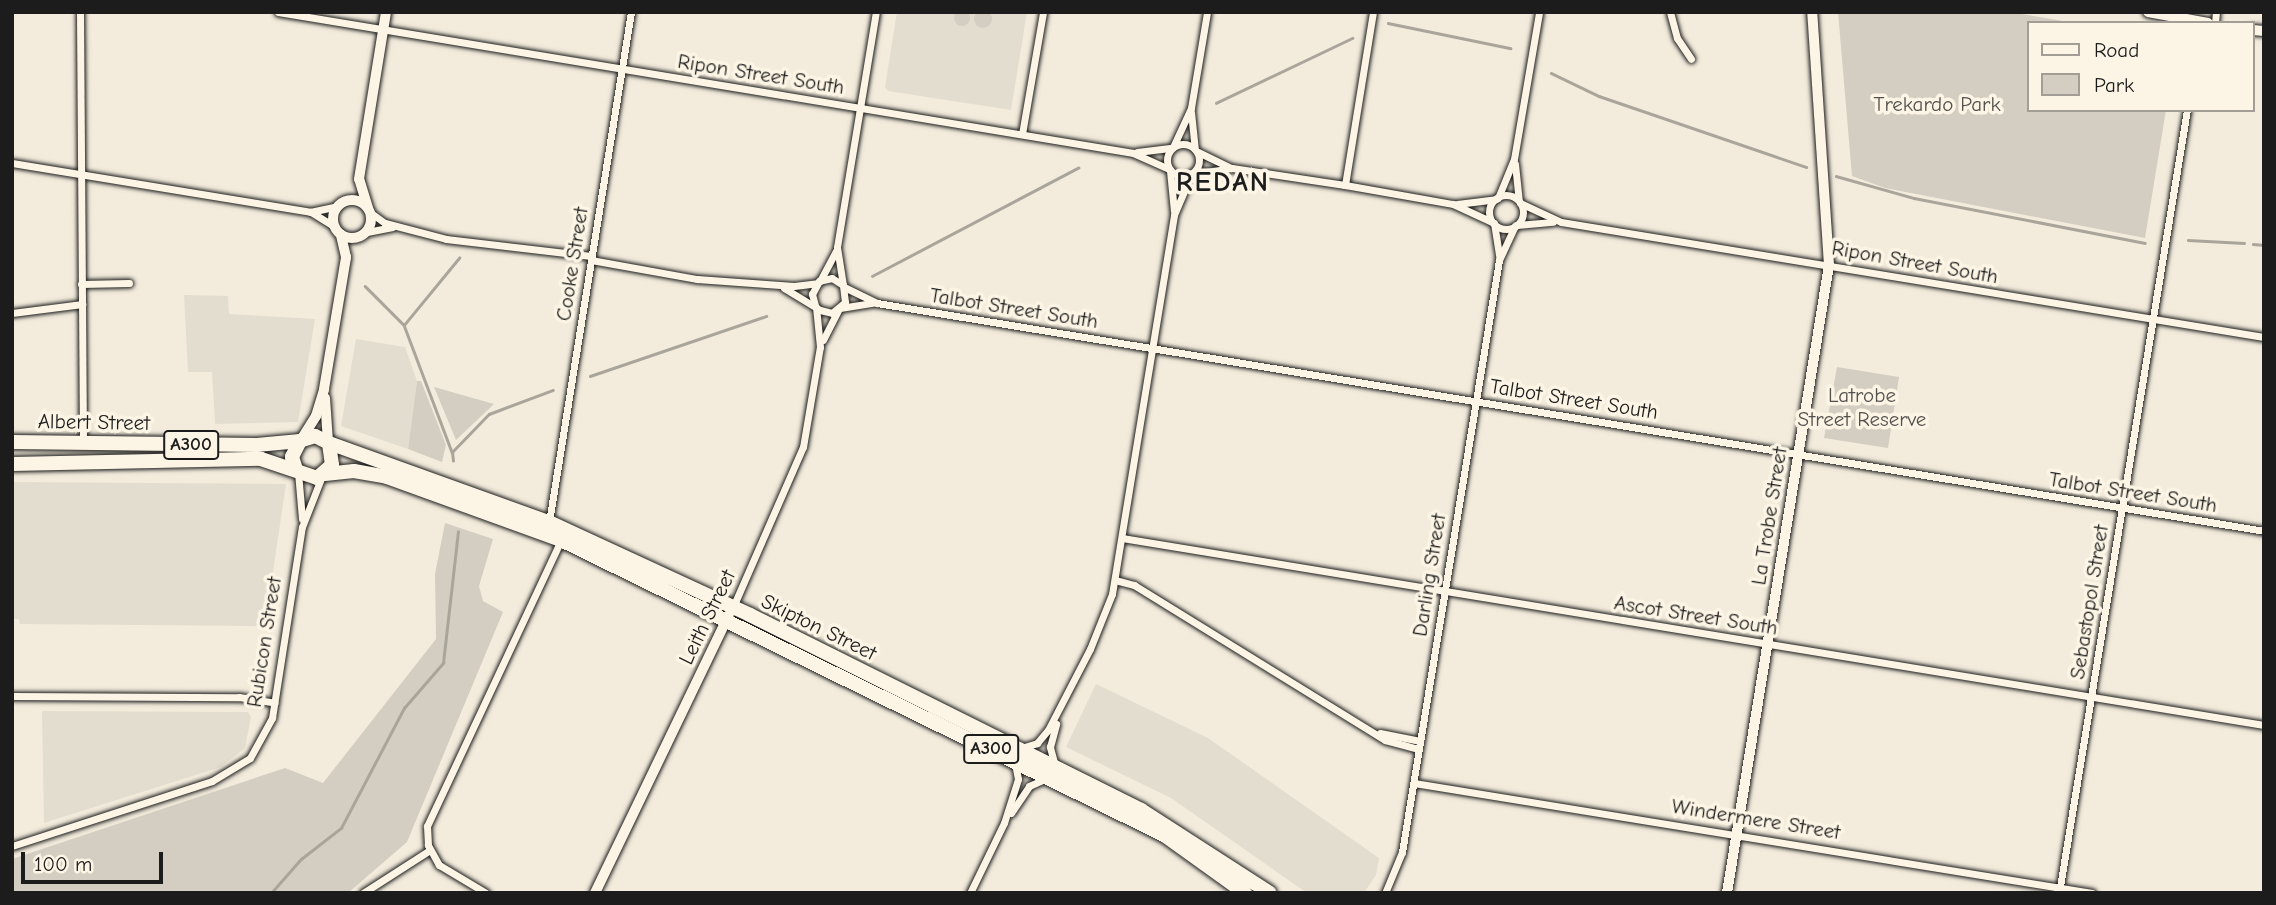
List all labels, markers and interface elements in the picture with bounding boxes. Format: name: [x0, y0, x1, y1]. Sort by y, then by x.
legend: [2028, 21, 2255, 112]
text: Road: [2094, 38, 2139, 62]
street label: Ripon Street South: [676, 48, 846, 100]
text: Park: [2094, 73, 2134, 97]
park label: Trekardo Park: [1873, 91, 2001, 117]
district label: REDAN: [1177, 165, 1269, 199]
street label: Cooke Street: [551, 205, 593, 323]
street label: Ripon Street South: [1830, 235, 2000, 289]
street label: Talbot Street South: [928, 282, 1100, 334]
street label: Talbot Street South: [1488, 373, 1660, 425]
park label: Latrobe Street Reserve: [1798, 382, 1926, 432]
street label: Albert Street: [38, 408, 150, 436]
road number: A300: [163, 430, 219, 460]
street label: La Trobe Street: [1746, 445, 1792, 587]
street label: Talbot Street South: [2047, 466, 2219, 518]
street label: Darling Street: [1407, 512, 1451, 638]
street label: Sebastopol Street: [2064, 523, 2114, 681]
street label: Leith Street: [673, 566, 741, 668]
street label: Rubicon Street: [241, 575, 287, 709]
street label: Skipton Street: [757, 588, 881, 666]
street label: Ascot Street South: [1612, 590, 1780, 640]
road number: A300: [963, 734, 1019, 764]
street label: Windermere Street: [1670, 793, 1842, 845]
scale bar: [24, 838, 166, 882]
text: 100 m: [34, 852, 92, 876]

